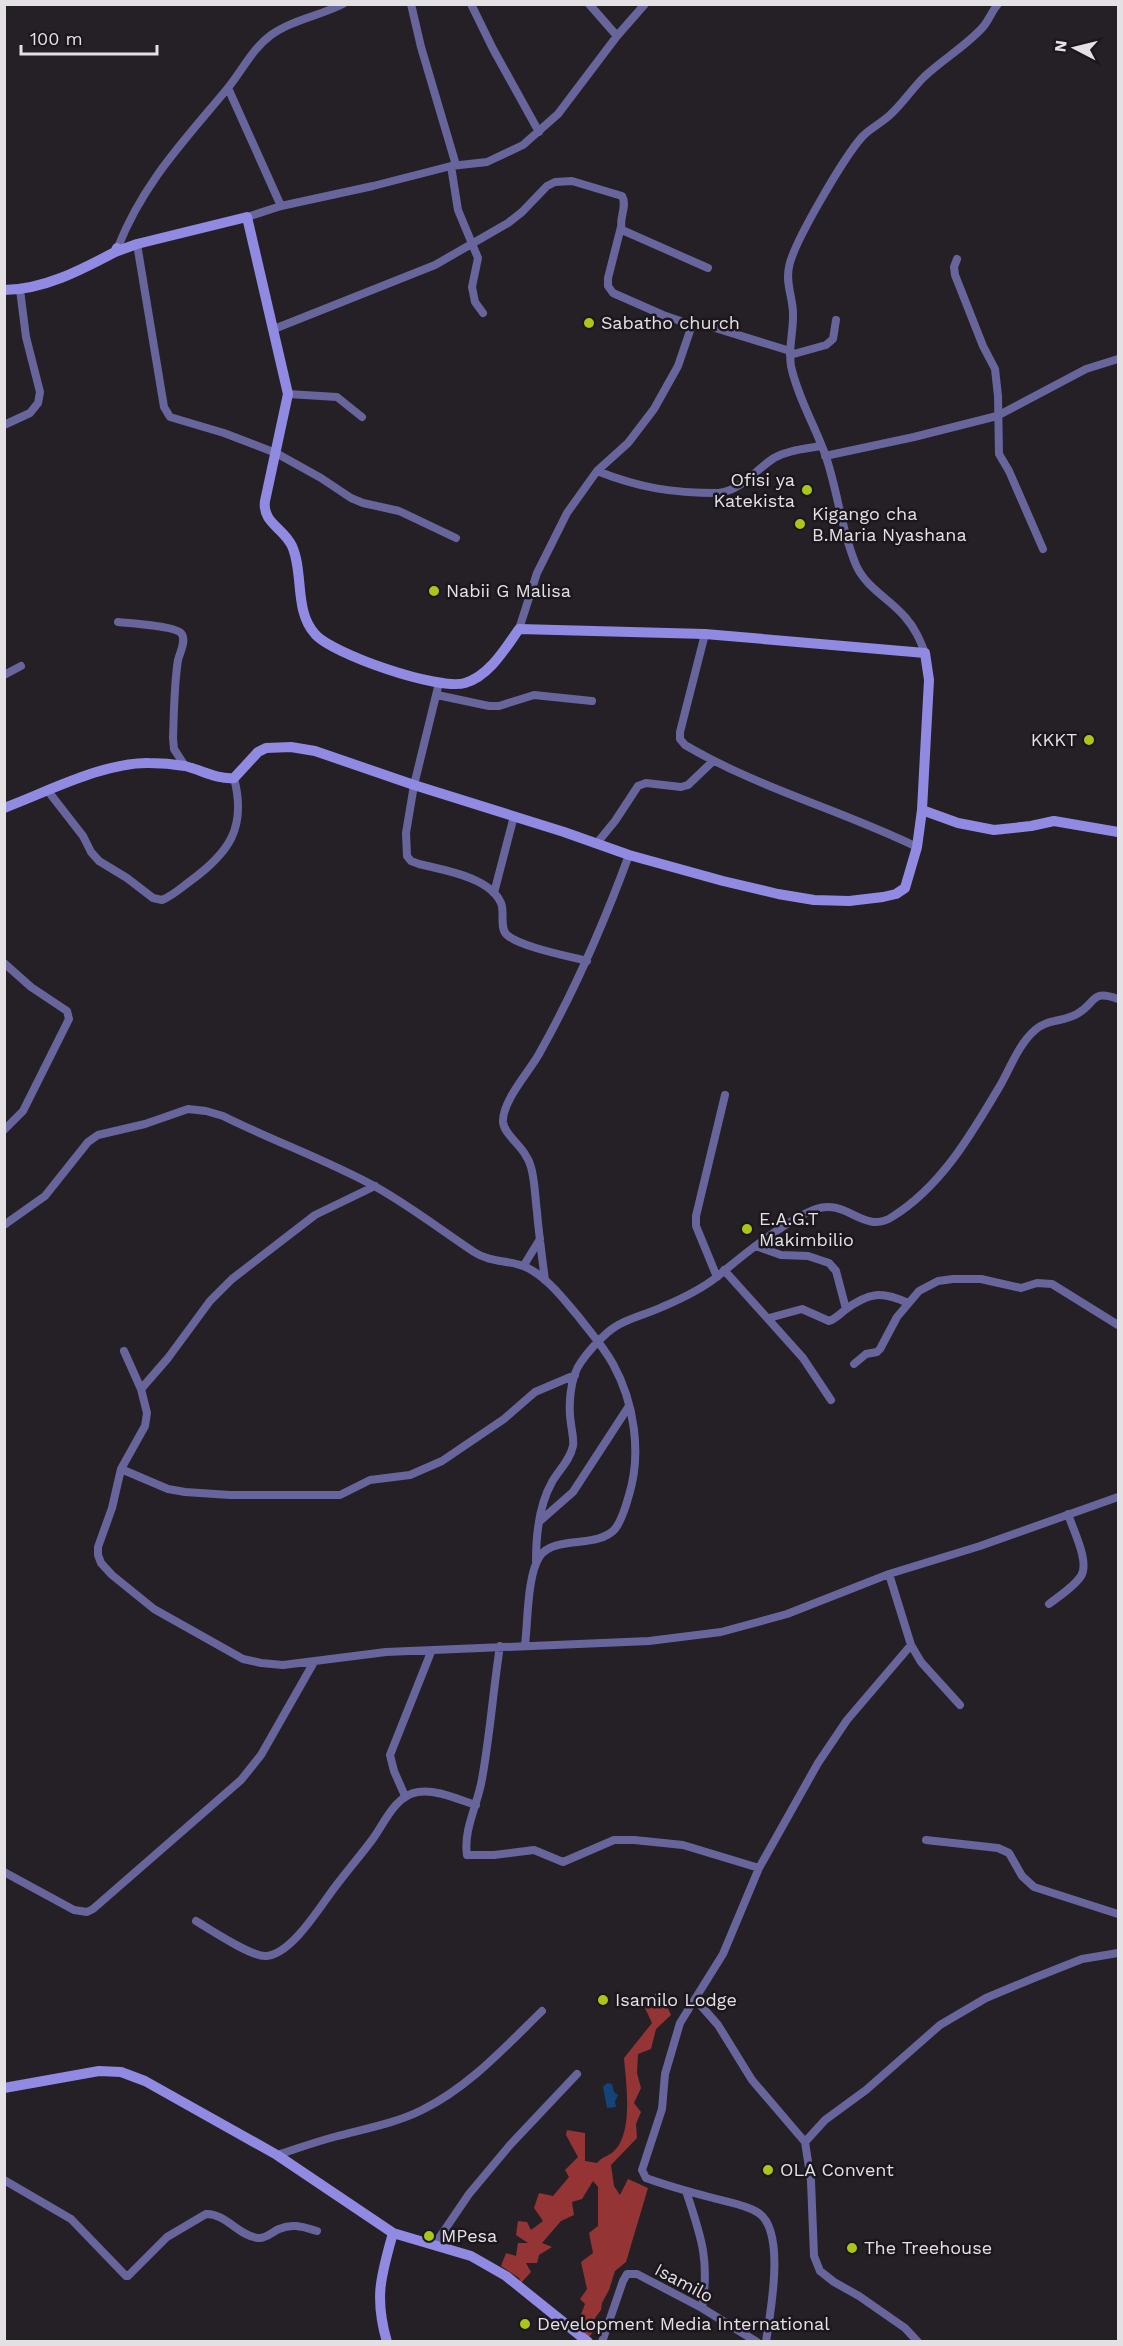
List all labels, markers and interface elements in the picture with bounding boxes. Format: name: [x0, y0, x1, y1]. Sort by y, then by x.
scale bar: [21, 18, 158, 56]
north arrow: [1045, 18, 1105, 78]
text: 100 m: [30, 28, 83, 49]
text: N: [1050, 39, 1071, 53]
place label: Sabatho church: [601, 312, 740, 333]
marker: Sabatho church: [582, 316, 596, 330]
place label: Ofisi ya Katekista: [713, 469, 795, 511]
marker: Ofisi ya Katekista: [800, 483, 814, 497]
place label: Kigango cha B.Maria Nyashana: [812, 503, 967, 545]
marker: Kigango cha B.Maria Nyashana: [793, 517, 807, 531]
place label: Nabii G Malisa: [446, 580, 571, 601]
marker: Nabii G Malisa: [427, 584, 441, 598]
place label: KKKT: [1031, 729, 1077, 750]
marker: KKKT: [1082, 733, 1096, 747]
place label: E.A.G.T Makimbilio: [759, 1208, 854, 1250]
marker: E.A.G.T Makimbilio: [740, 1222, 754, 1236]
place label: Isamilo Lodge: [615, 1989, 737, 2010]
marker: Isamilo Lodge: [596, 1993, 610, 2007]
place label: OLA Convent: [780, 2159, 894, 2180]
marker: OLA Convent: [761, 2163, 775, 2177]
place label: MPesa: [441, 2225, 497, 2246]
marker: MPesa: [422, 2229, 436, 2243]
place label: The Treehouse: [864, 2237, 992, 2258]
marker: The Treehouse: [845, 2241, 859, 2255]
street label: Isamilo: [651, 2258, 717, 2307]
place label: Development Media International: [537, 2313, 830, 2334]
marker: Development Media International: [518, 2317, 532, 2331]

